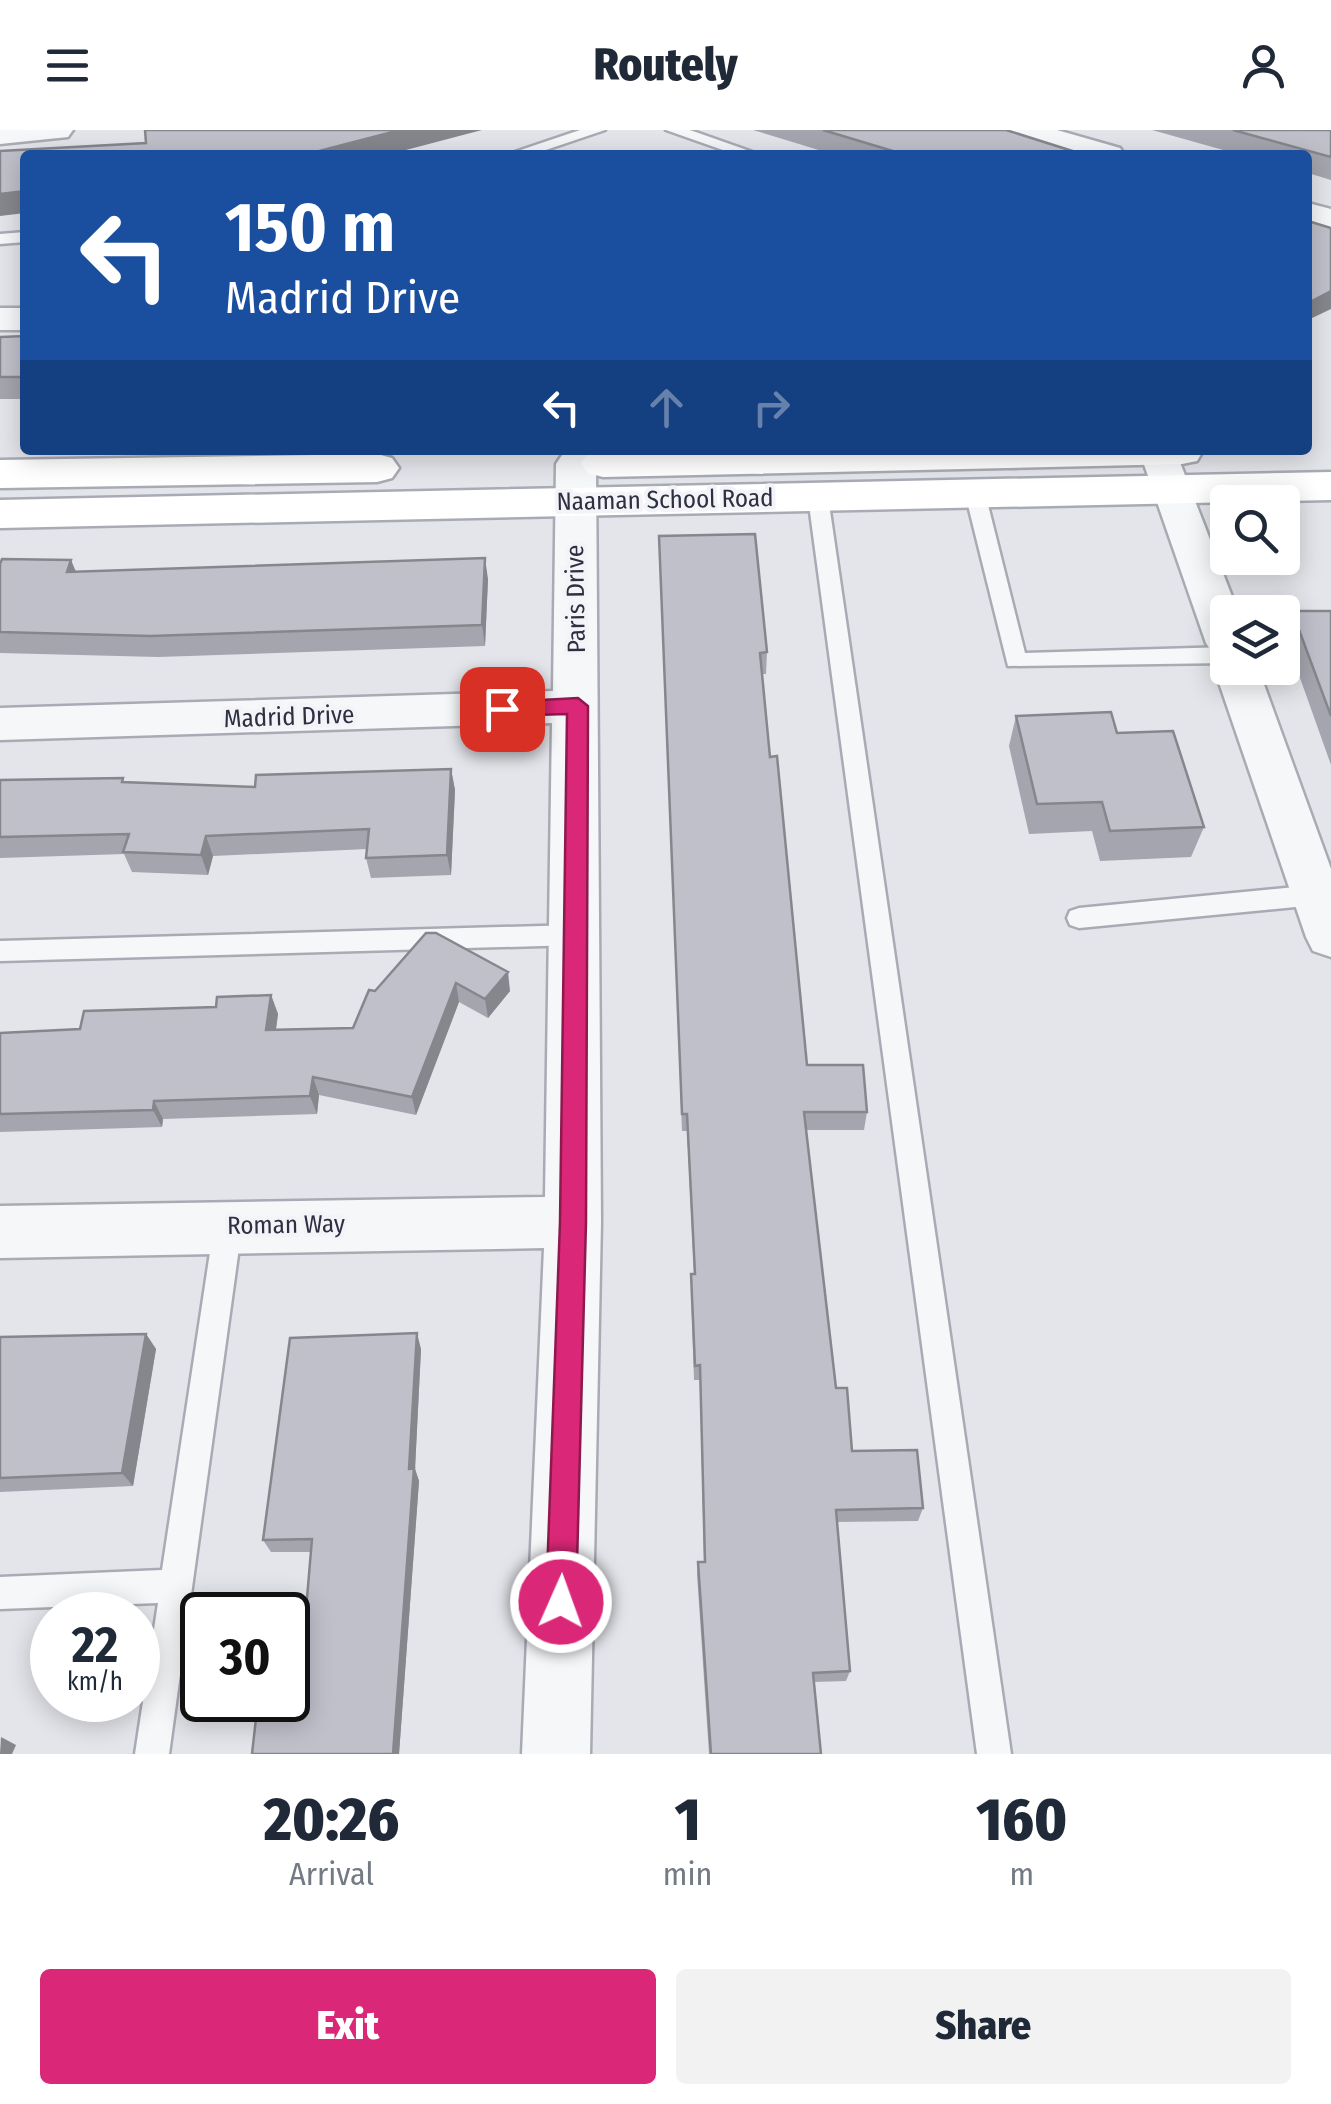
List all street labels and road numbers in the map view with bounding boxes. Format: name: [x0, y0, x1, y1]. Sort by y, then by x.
street label: Naaman School Road: [556, 483, 774, 517]
street label: Paris Drive: [560, 544, 592, 654]
street label: Madrid Drive: [223, 700, 355, 734]
street label: Roman Way: [227, 1209, 345, 1241]

